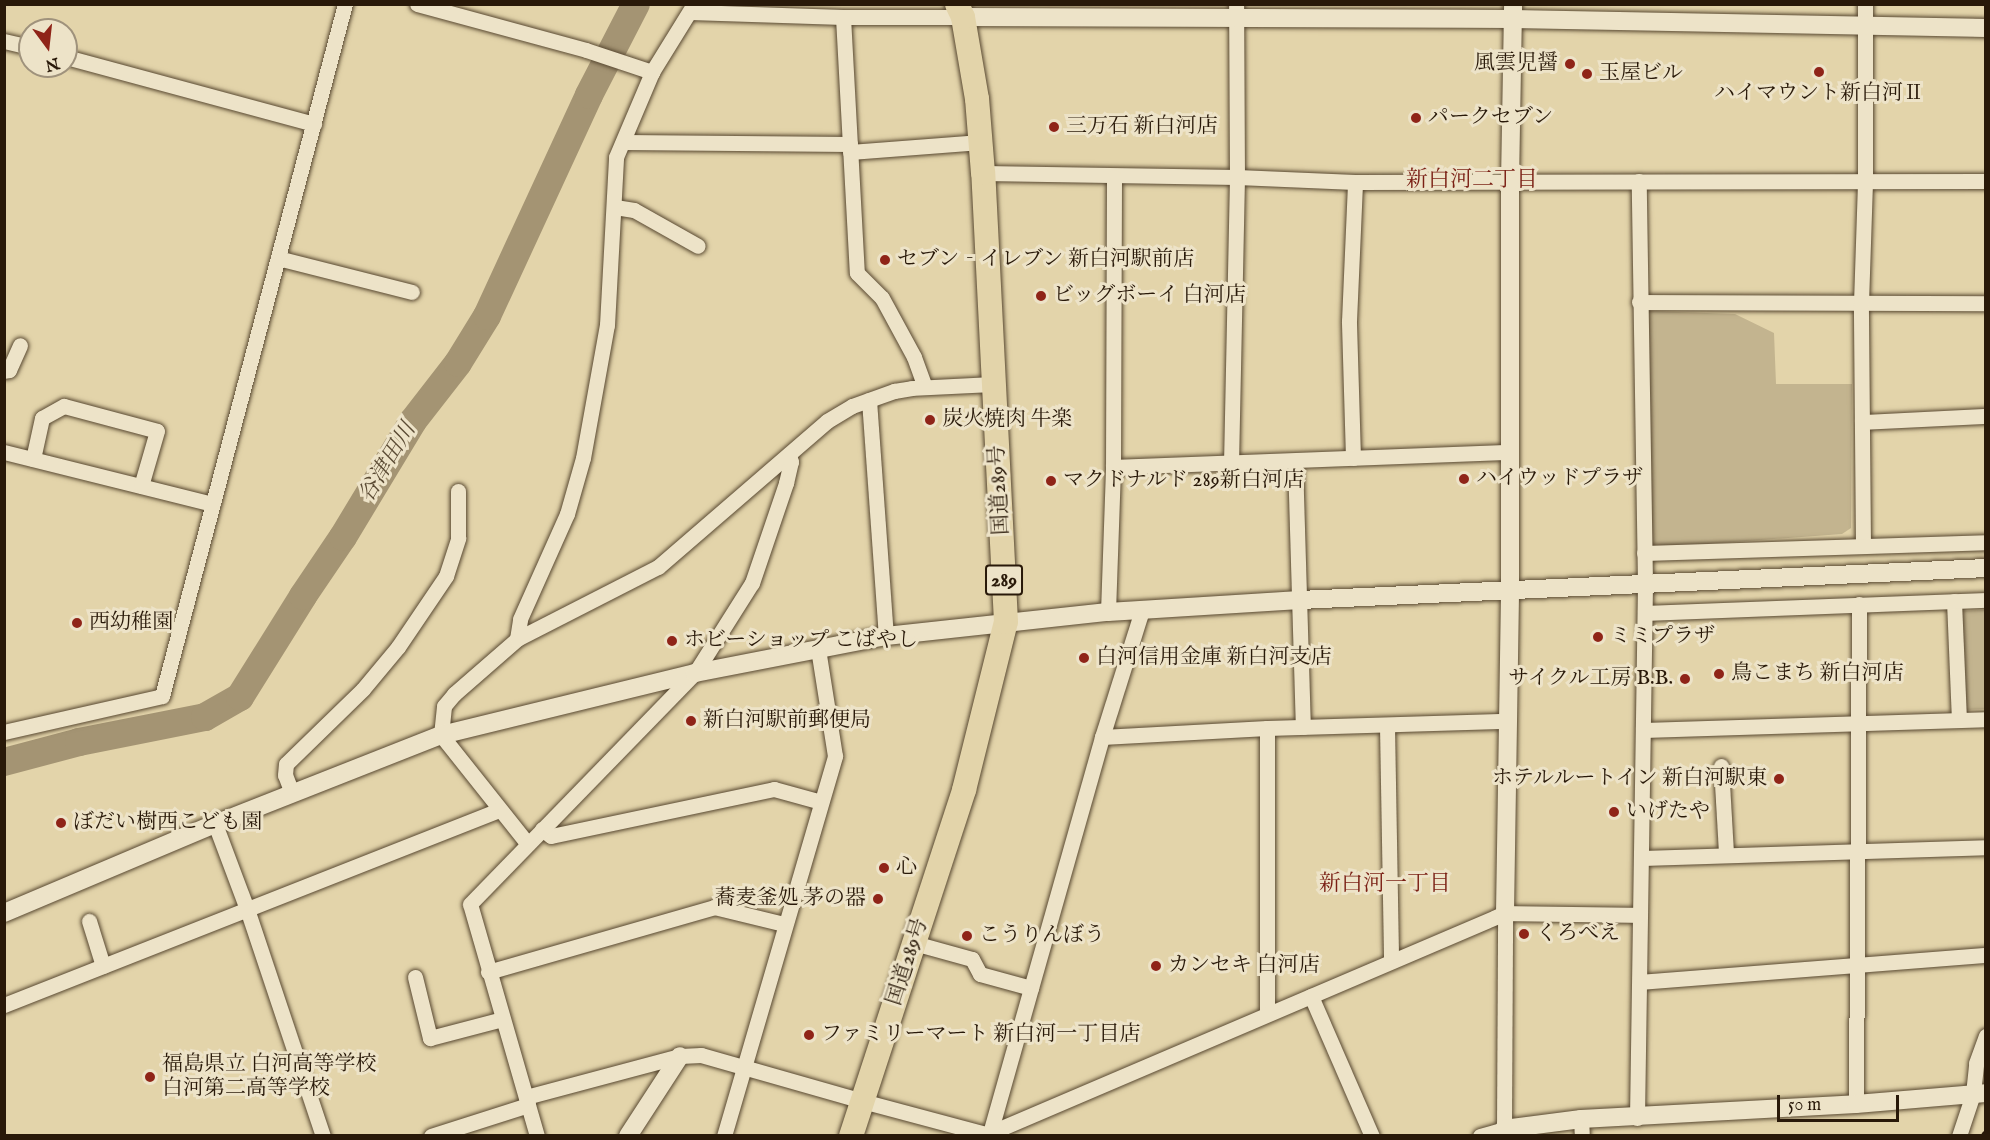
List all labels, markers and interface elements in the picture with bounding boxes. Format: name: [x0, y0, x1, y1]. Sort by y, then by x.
north arrow: [18, 18, 78, 78]
place label: 風雲児醤: [1474, 51, 1558, 77]
text: N: [43, 52, 61, 75]
marker: 風雲児醤: [1563, 57, 1577, 71]
place label: 玉屋ビル: [1599, 61, 1683, 87]
marker: ハイマウント新白河Ⅱ: [1812, 65, 1826, 79]
marker: 玉屋ビル: [1580, 67, 1594, 81]
place label: ハイマウント新白河Ⅱ: [1714, 81, 1924, 107]
place label: パークセブン: [1428, 105, 1554, 131]
marker: パークセブン: [1409, 111, 1423, 125]
place label: 三万石 新白河店: [1066, 114, 1218, 140]
marker: 三万石 新白河店: [1047, 120, 1061, 134]
district label: 新白河二丁目: [1406, 168, 1538, 194]
place label: セブン‐イレブン 新白河駅前店: [897, 247, 1196, 273]
marker: セブン‐イレブン 新白河駅前店: [878, 253, 892, 267]
place label: ビッグボーイ 白河店: [1053, 283, 1247, 309]
marker: ビッグボーイ 白河店: [1034, 289, 1048, 303]
place label: 炭火焼肉 牛楽: [942, 407, 1073, 433]
marker: 炭火焼肉 牛楽: [923, 413, 937, 427]
water label: 谷津田川: [354, 418, 422, 508]
street label: 国道289号: [985, 444, 1015, 536]
place label: ハイウッドプラザ: [1476, 466, 1644, 492]
place label: マクドナルド 289新白河店: [1063, 468, 1305, 494]
marker: ハイウッドプラザ: [1457, 472, 1471, 486]
marker: マクドナルド 289新白河店: [1044, 474, 1058, 488]
road number: 289: [984, 563, 1024, 597]
place label: 西幼稚園: [89, 610, 173, 636]
marker: 西幼稚園: [70, 616, 84, 630]
place label: ミミプラザ: [1610, 624, 1715, 650]
place label: ホビーショップ こばやし: [684, 628, 919, 654]
marker: ミミプラザ: [1591, 630, 1605, 644]
marker: ホビーショップ こばやし: [665, 634, 679, 648]
place label: 白河信用金庫 新白河支店: [1096, 645, 1332, 671]
marker: 白河信用金庫 新白河支店: [1077, 651, 1091, 665]
place label: 鳥こまち 新白河店: [1731, 661, 1904, 687]
place label: サイクル工房 B.B.: [1506, 666, 1673, 692]
marker: 鳥こまち 新白河店: [1712, 667, 1726, 681]
marker: サイクル工房 B.B.: [1678, 672, 1692, 686]
place label: 新白河駅前郵便局: [703, 708, 871, 734]
marker: 新白河駅前郵便局: [684, 714, 698, 728]
place label: ホテルルートイン 新白河駅東: [1489, 766, 1767, 792]
marker: ホテルルートイン 新白河駅東: [1772, 772, 1786, 786]
place label: いげたや: [1626, 799, 1710, 825]
marker: いげたや: [1607, 805, 1621, 819]
place label: ぼだい樹西こども園: [73, 810, 262, 836]
marker: ぼだい樹西こども園: [54, 816, 68, 830]
place label: 心: [896, 855, 917, 881]
marker: 心: [877, 861, 891, 875]
district label: 新白河一丁目: [1319, 872, 1451, 898]
place label: 蕎麦釜処 茅の器: [714, 886, 866, 912]
marker: 蕎麦釜処 茅の器: [871, 892, 885, 906]
street label: 国道289号: [882, 915, 934, 1009]
place label: くろべえ: [1536, 921, 1620, 947]
place label: こうりんぼう: [979, 923, 1105, 949]
marker: くろべえ: [1517, 927, 1531, 941]
marker: こうりんぼう: [960, 929, 974, 943]
place label: カンセキ 白河店: [1168, 953, 1320, 979]
marker: カンセキ 白河店: [1149, 959, 1163, 973]
place label: ファミリーマート 新白河一丁目店: [821, 1022, 1141, 1048]
marker: ファミリーマート 新白河一丁目店: [802, 1028, 816, 1042]
place label: 福島県立 白河高等学校 白河第二高等学校: [162, 1052, 377, 1102]
marker: 福島県立 白河高等学校 白河第二高等学校: [143, 1070, 157, 1084]
scale bar: [1780, 1083, 1902, 1121]
text: 50 m: [1788, 1094, 1821, 1117]

